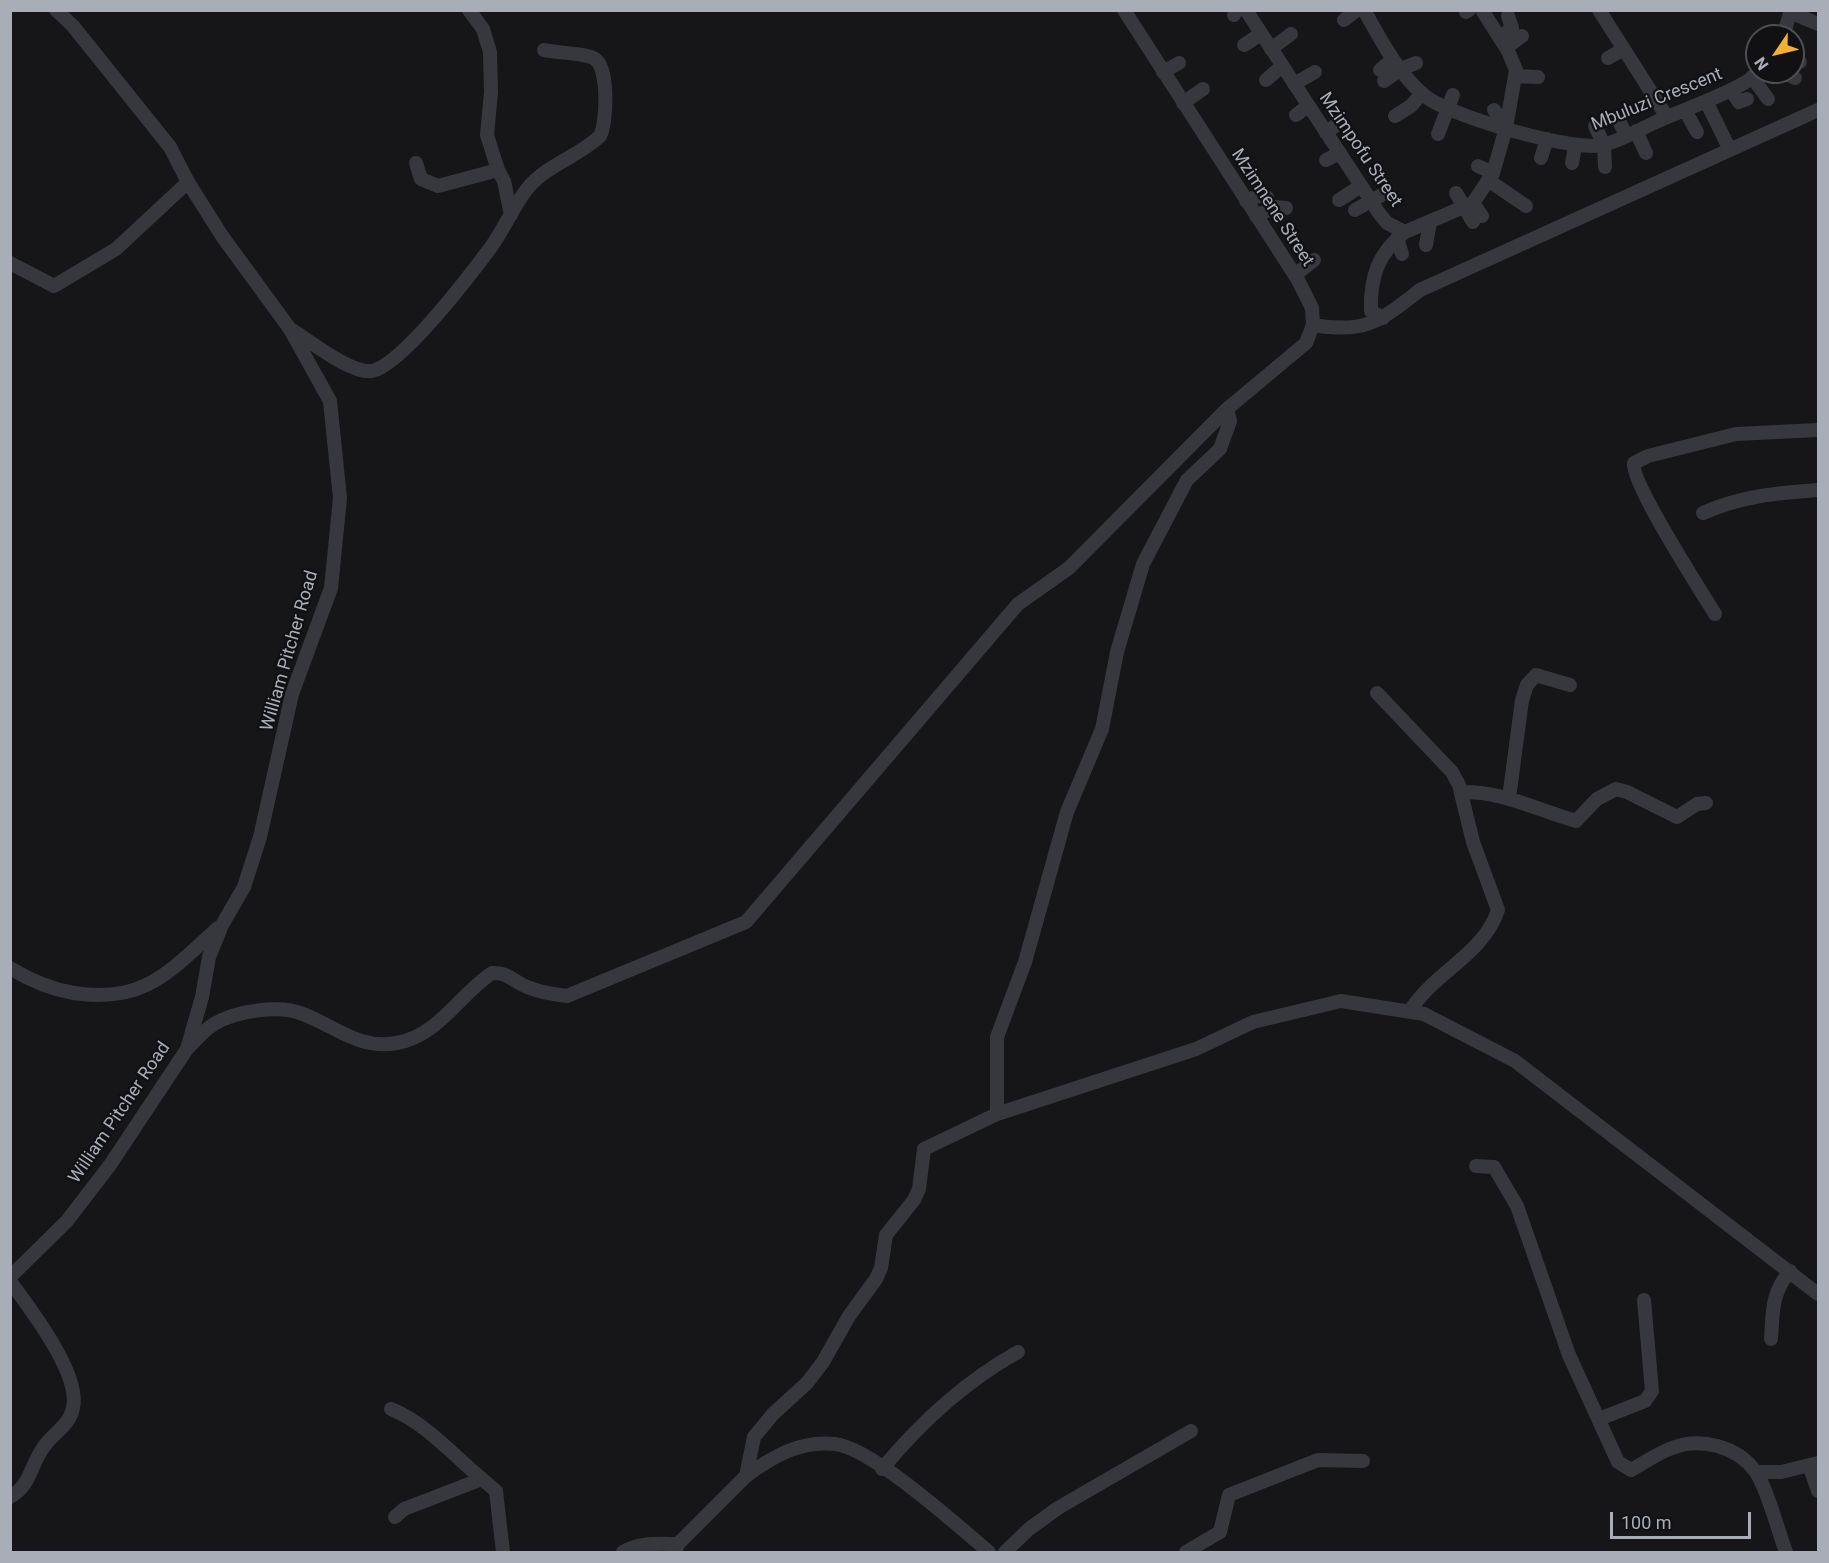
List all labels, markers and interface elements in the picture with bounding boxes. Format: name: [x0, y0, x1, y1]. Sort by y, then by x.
north arrow: [1745, 24, 1805, 84]
text: N: [1750, 53, 1773, 74]
street label: Mbuluzi Crescent: [1588, 64, 1726, 136]
street label: Mzimpofu Street: [1314, 89, 1406, 211]
street label: Mzimnene Street: [1226, 145, 1318, 271]
street label: William Pitcher Road: [257, 568, 323, 734]
street label: William Pitcher Road: [65, 1038, 175, 1188]
scale bar: [1613, 1500, 1754, 1538]
text: 100 m: [1621, 1512, 1672, 1533]

